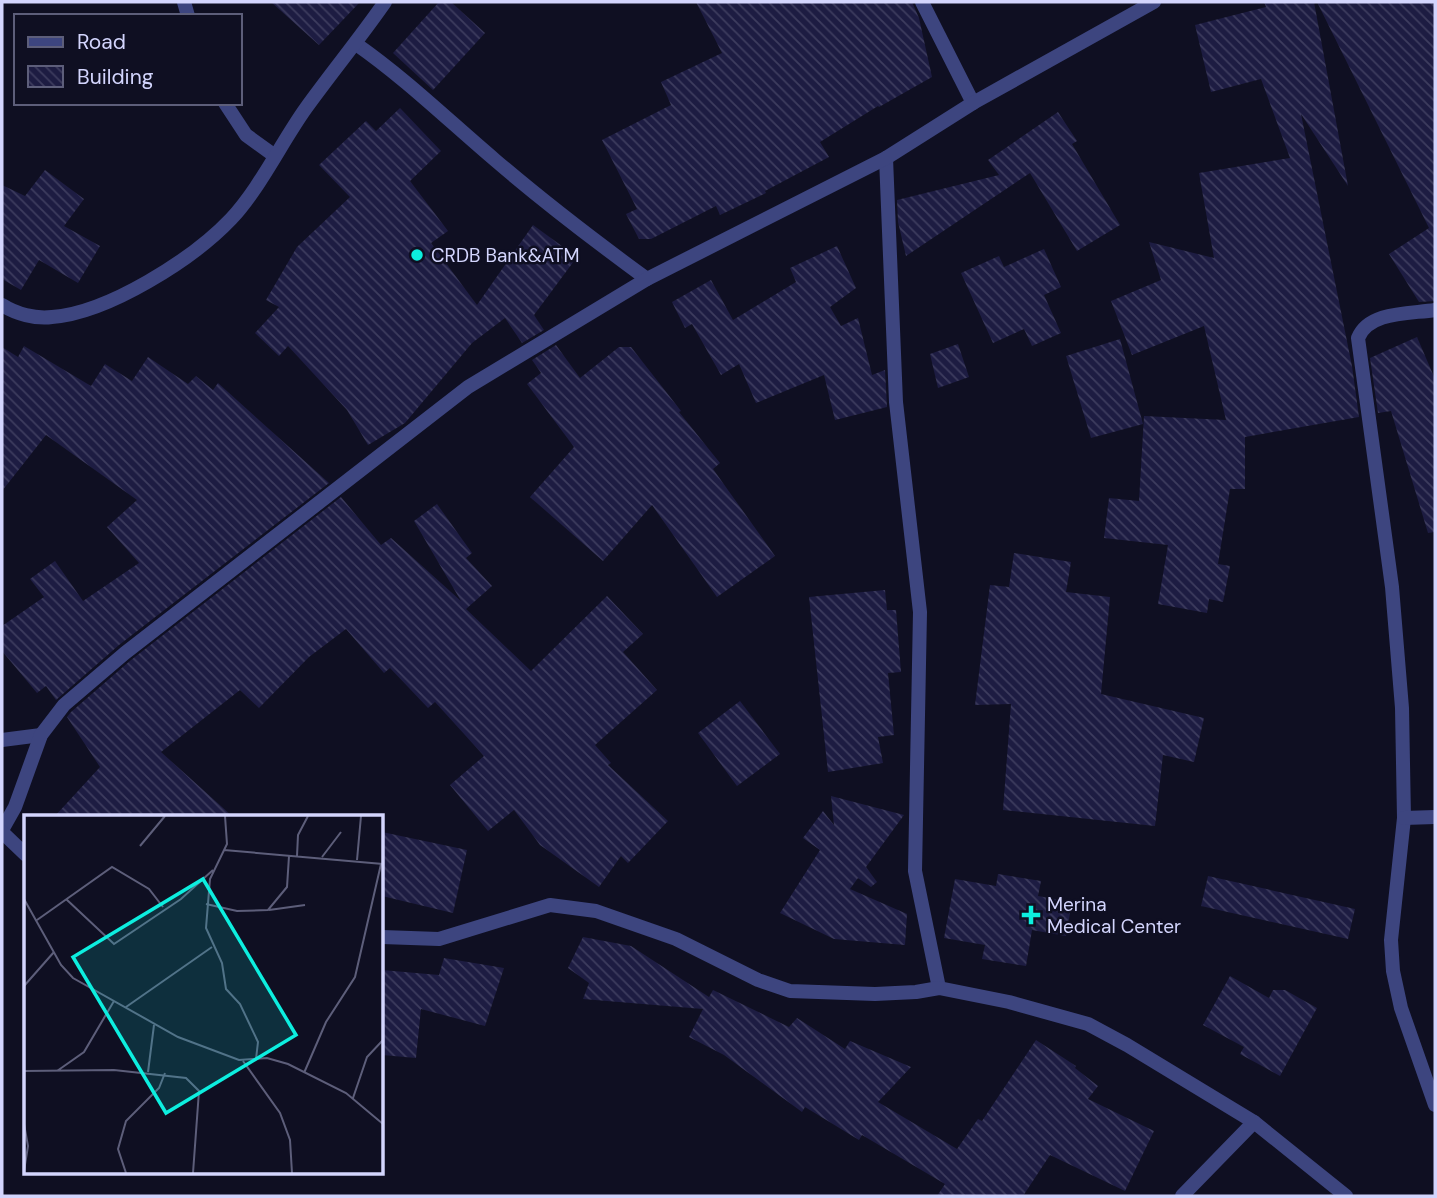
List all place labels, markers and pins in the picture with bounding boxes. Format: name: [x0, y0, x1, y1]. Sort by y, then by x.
place label: CRDB Bank&ATM: [431, 243, 579, 268]
marker: CRDB Bank&ATM: [409, 247, 425, 263]
place label: Merina Medical Center: [1047, 892, 1181, 939]
marker: Merina Medical Center: [1021, 905, 1041, 925]

